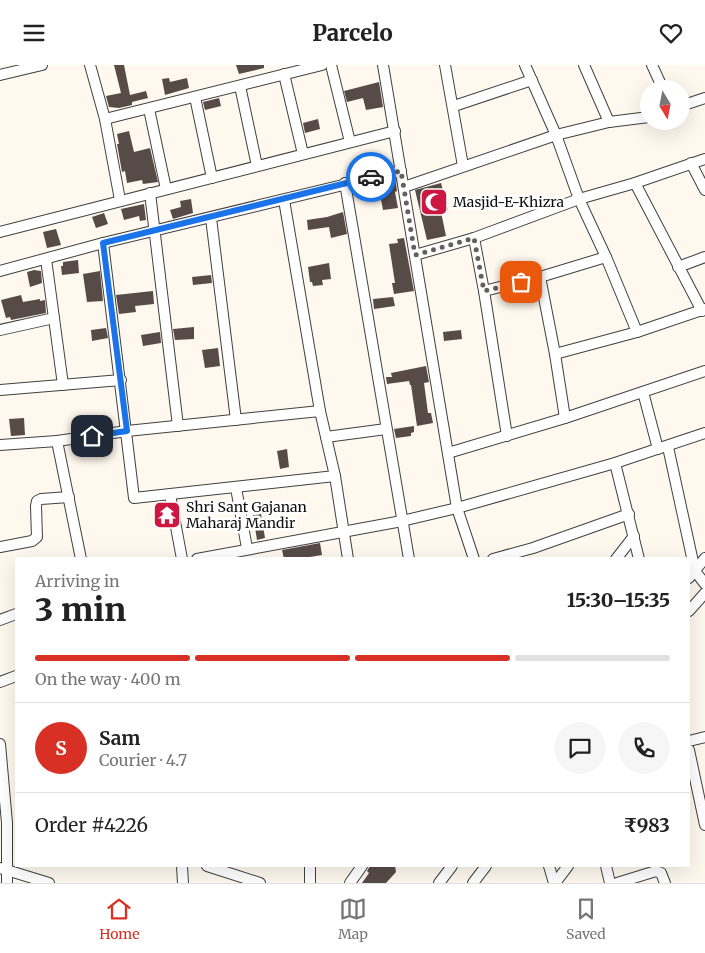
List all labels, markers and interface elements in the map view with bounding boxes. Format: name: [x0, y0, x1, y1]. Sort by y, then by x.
icon: menu: [20, 19, 48, 47]
text: Parcelo: [312, 19, 393, 47]
icon: heart: [657, 19, 685, 47]
north arrow: [640, 80, 690, 130]
map controls: [640, 80, 690, 130]
courier: [346, 152, 396, 202]
icon: car: [357, 163, 385, 191]
mosque icon: Masjid-E-Khizra: [419, 187, 449, 217]
place label: Masjid-E-Khizra: [453, 193, 565, 211]
pin: [500, 261, 542, 303]
icon: bag: [507, 268, 535, 296]
pin: [71, 415, 113, 457]
icon: home: [78, 422, 106, 450]
place label: Shri Sant Gajanan Maharaj Mandir: [186, 498, 307, 532]
temple icon: Shri Sant Gajanan Maharaj Mandir: [152, 500, 182, 530]
text: Arriving in: [35, 571, 120, 591]
text: 15:30–15:35: [567, 588, 670, 612]
text: 3 min: [35, 590, 126, 630]
text: On the way · 400 m: [35, 669, 181, 689]
button: chat: [554, 722, 606, 774]
button: phone: [618, 722, 670, 774]
text: Sam: [99, 726, 140, 750]
text: S: [55, 736, 67, 760]
text: Courier · 4.7: [99, 750, 187, 770]
text: Order #4226: [35, 813, 148, 837]
text: ₹983: [624, 813, 670, 837]
tab: Home: [99, 895, 140, 943]
tab: Map: [338, 895, 368, 943]
tab: Saved: [566, 895, 606, 943]

